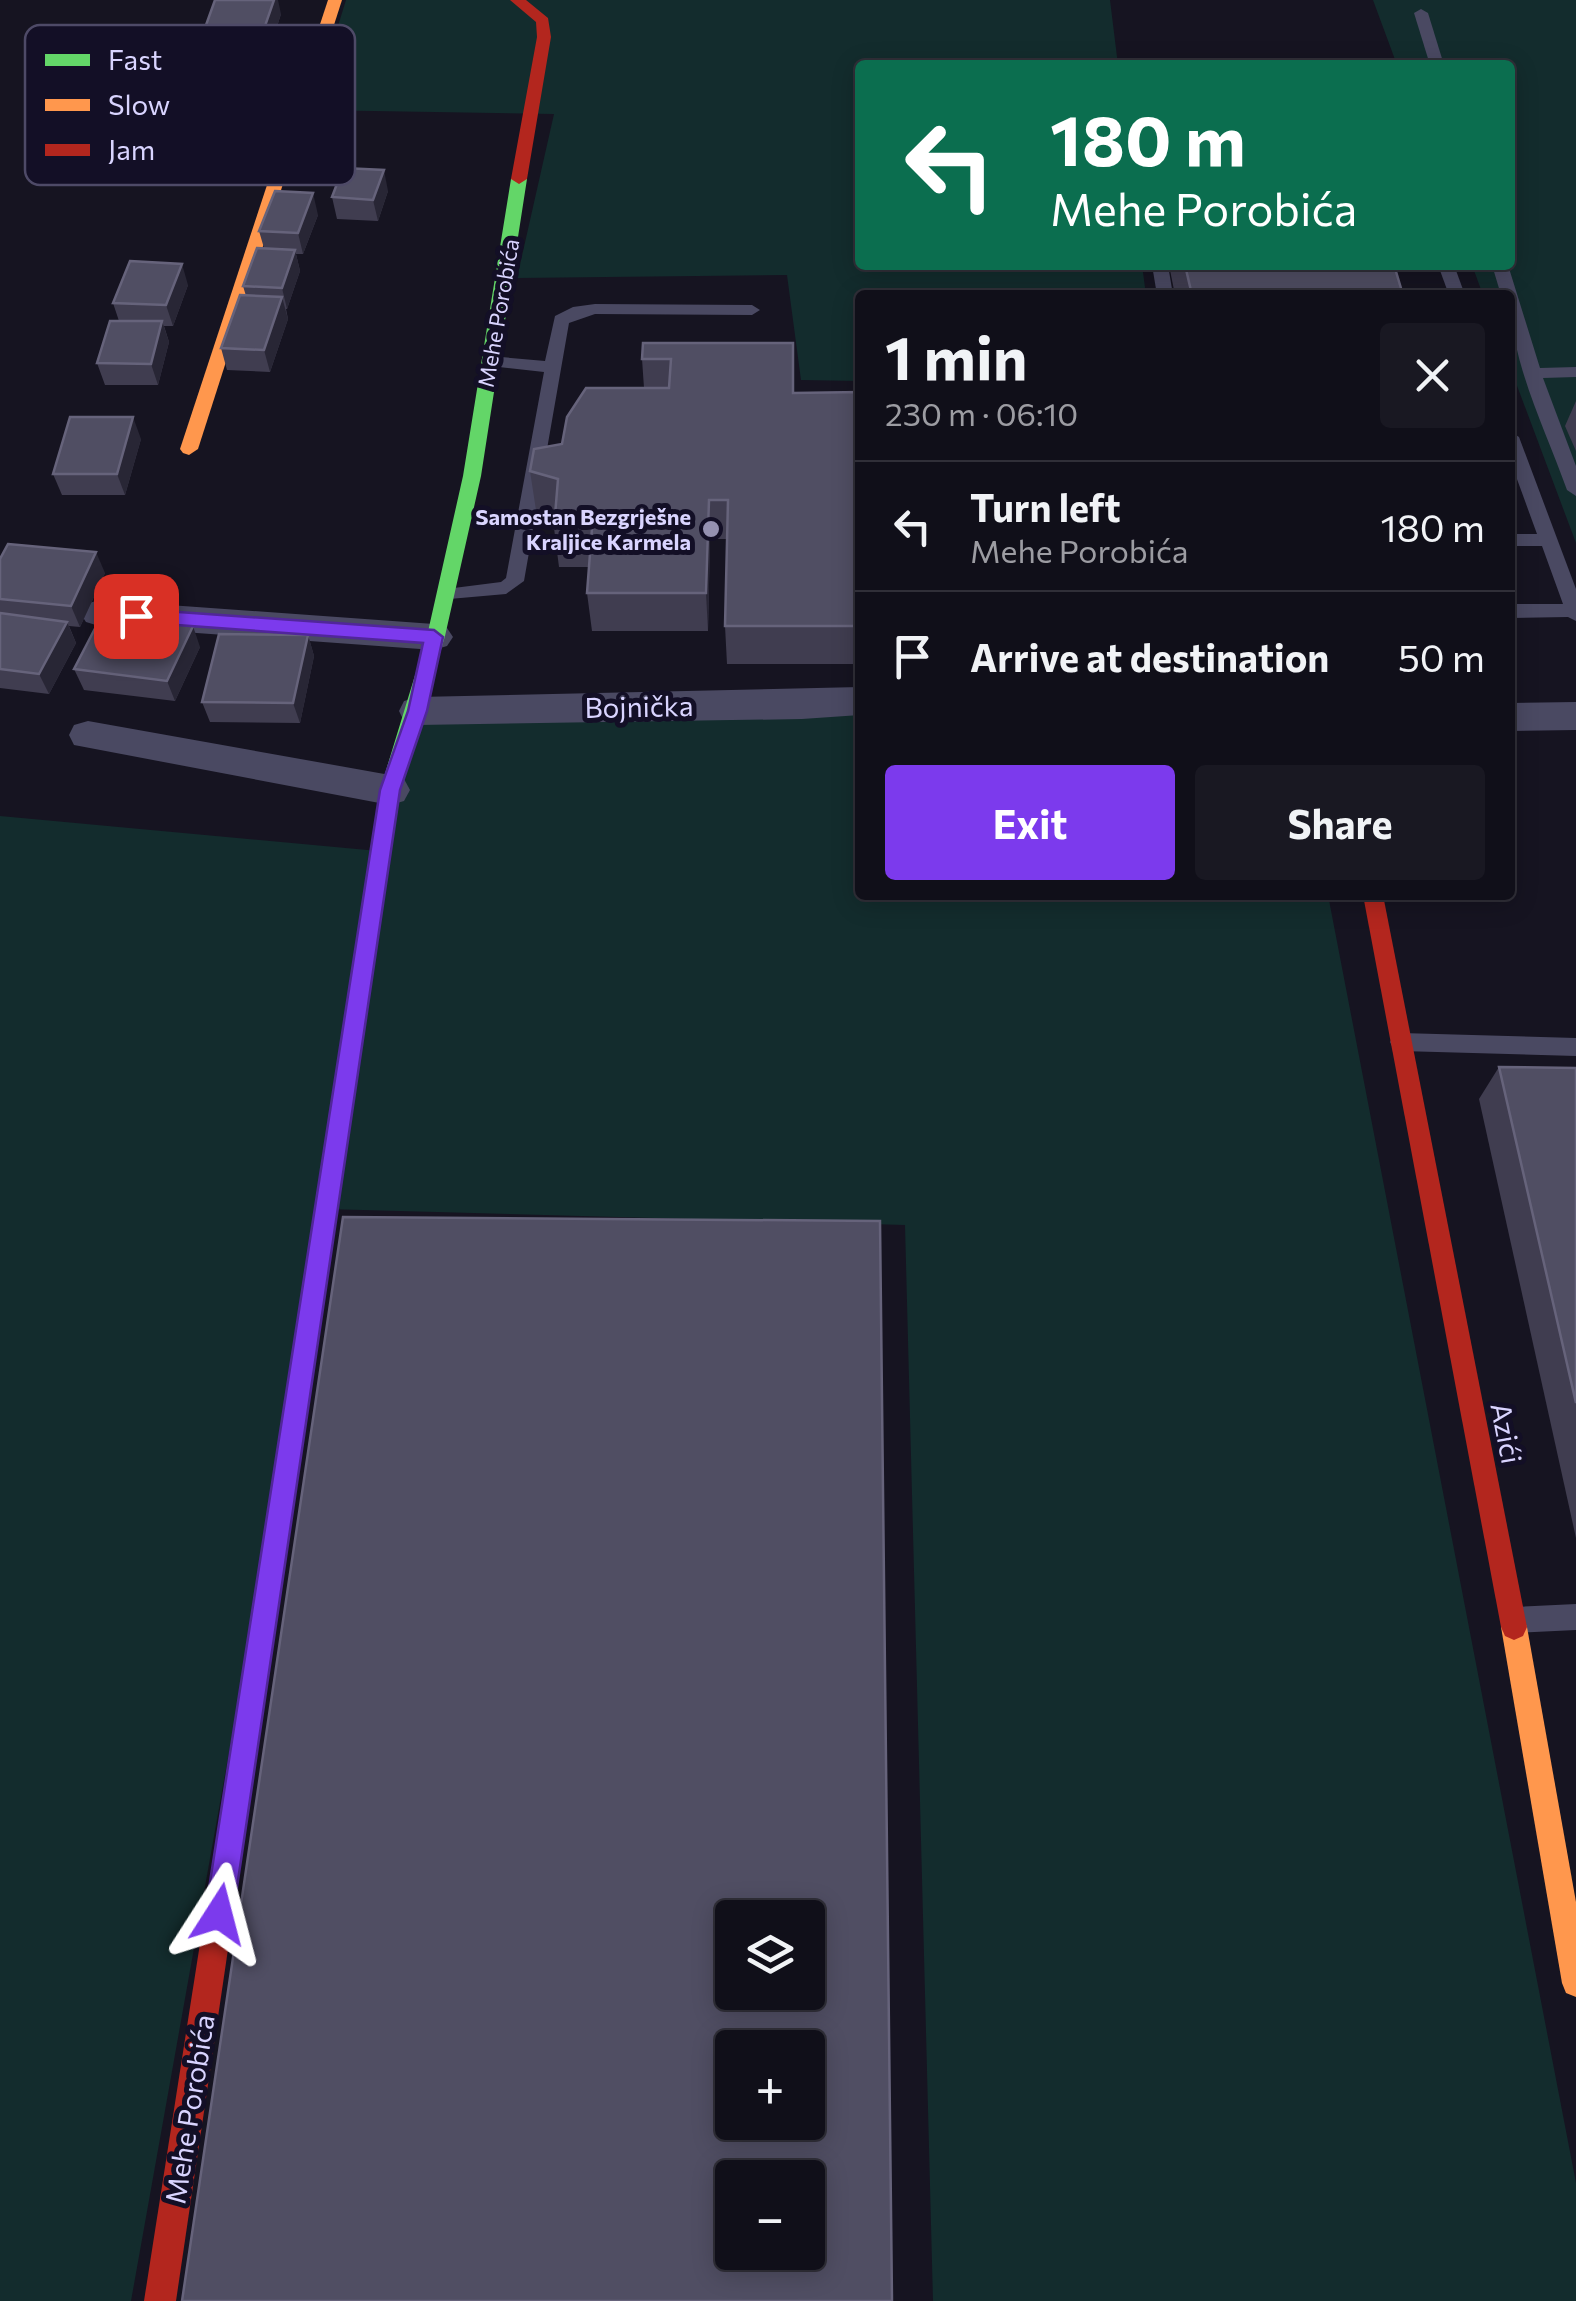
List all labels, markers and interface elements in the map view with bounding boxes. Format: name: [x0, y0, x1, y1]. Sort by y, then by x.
legend: [25, 25, 355, 185]
text: Fast: [108, 42, 162, 76]
text: Slow: [108, 87, 170, 121]
text: 180 m: [1050, 95, 1246, 180]
icon: left: [885, 100, 1015, 230]
text: Jam: [108, 132, 155, 166]
text: Mehe Porobića: [1050, 180, 1357, 235]
street label: Mehe Porobića: [472, 237, 524, 389]
text: 1 min: [885, 319, 1027, 392]
button: close: [1380, 323, 1485, 428]
text: 230 m · 06:10: [885, 393, 1078, 433]
text: Turn left: [970, 483, 1121, 530]
icon: left: [885, 499, 940, 554]
place label: Samostan Bezgrješne Kraljice Karmela: [475, 503, 691, 555]
text: 180 m: [1380, 503, 1485, 550]
marker: Samostan Bezgrješne Kraljice Karmela: [700, 518, 722, 540]
text: Mehe Porobića: [970, 530, 1189, 570]
pin: [94, 574, 179, 659]
icon: arrive: [109, 589, 164, 644]
icon: arrive: [885, 629, 940, 684]
text: Arrive at destination: [970, 633, 1329, 680]
text: 50 m: [1398, 633, 1485, 680]
street label: Bojnička: [584, 688, 694, 724]
button: Exit: [885, 765, 1175, 880]
button: Share: [1195, 765, 1485, 880]
street label: Azići: [1484, 1400, 1530, 1466]
position arrow: [167, 1862, 271, 1966]
map controls: [715, 1900, 825, 2270]
button: layers: [715, 1900, 825, 2010]
street label: Mehe Porobića: [157, 2012, 221, 2206]
button: +: [715, 2030, 825, 2140]
button: −: [715, 2160, 825, 2270]

